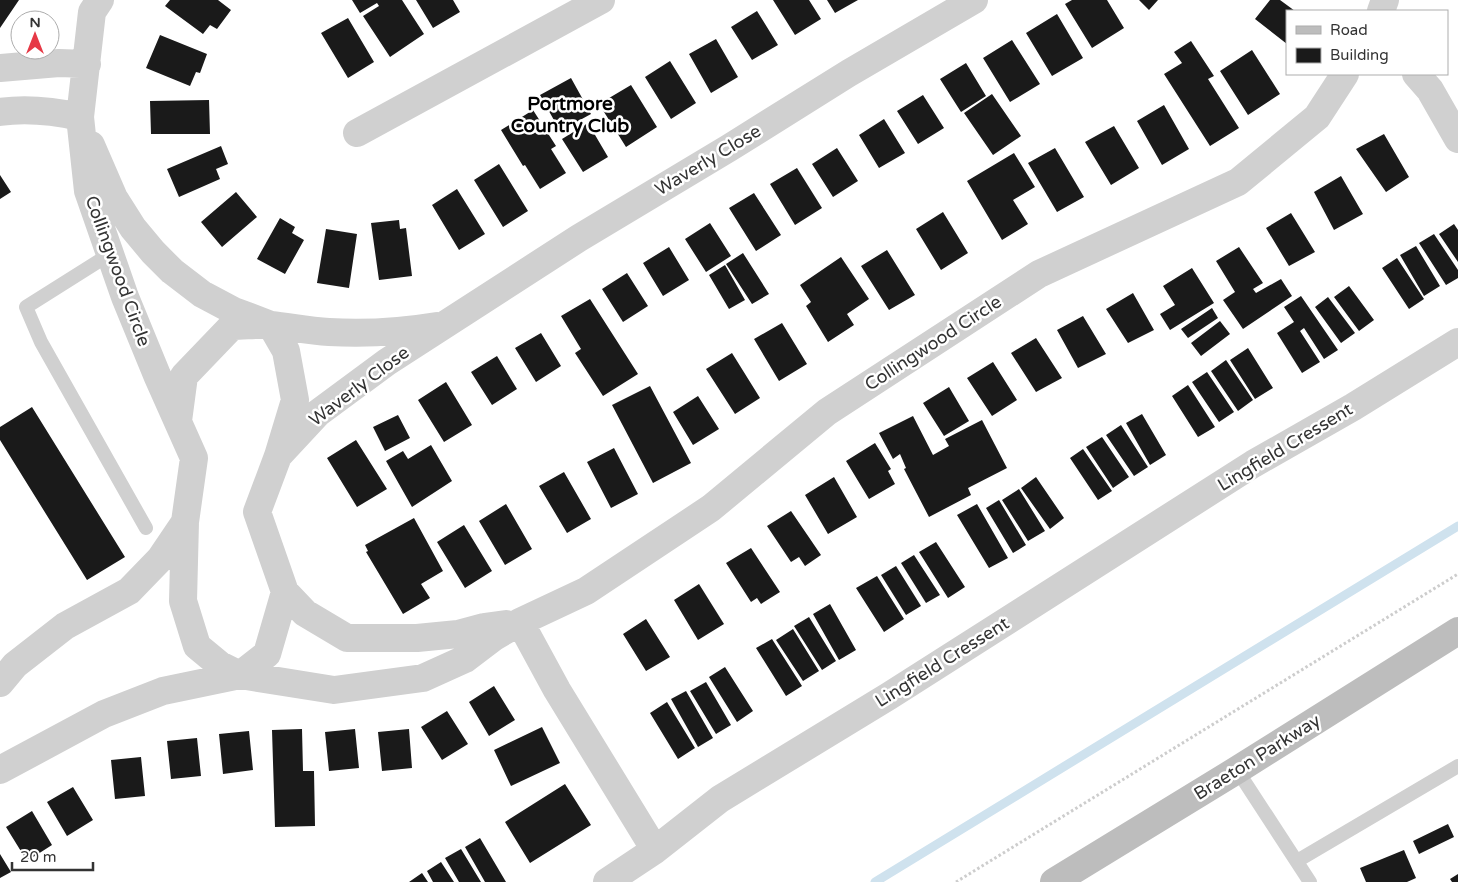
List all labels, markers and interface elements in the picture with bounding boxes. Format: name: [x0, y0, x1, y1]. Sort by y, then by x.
north arrow: [10, 10, 60, 60]
legend: [1286, 10, 1448, 75]
text: N: [29, 14, 41, 31]
text: Road: [1330, 21, 1368, 39]
text: Building: [1330, 46, 1389, 64]
district label: Portmore Country Club: [511, 93, 629, 138]
street label: Waverly Close: [651, 120, 765, 200]
street label: Collingwood Circle: [80, 193, 156, 349]
street label: Collingwood Circle: [860, 291, 1006, 395]
street label: Waverly Close: [305, 341, 413, 431]
street label: Lingfield Cressent: [1213, 398, 1357, 496]
street label: Lingfield Cressent: [871, 612, 1013, 712]
street label: Braeton Parkway: [1190, 709, 1325, 805]
scale bar: [12, 840, 94, 872]
text: 20 m: [20, 848, 57, 866]

